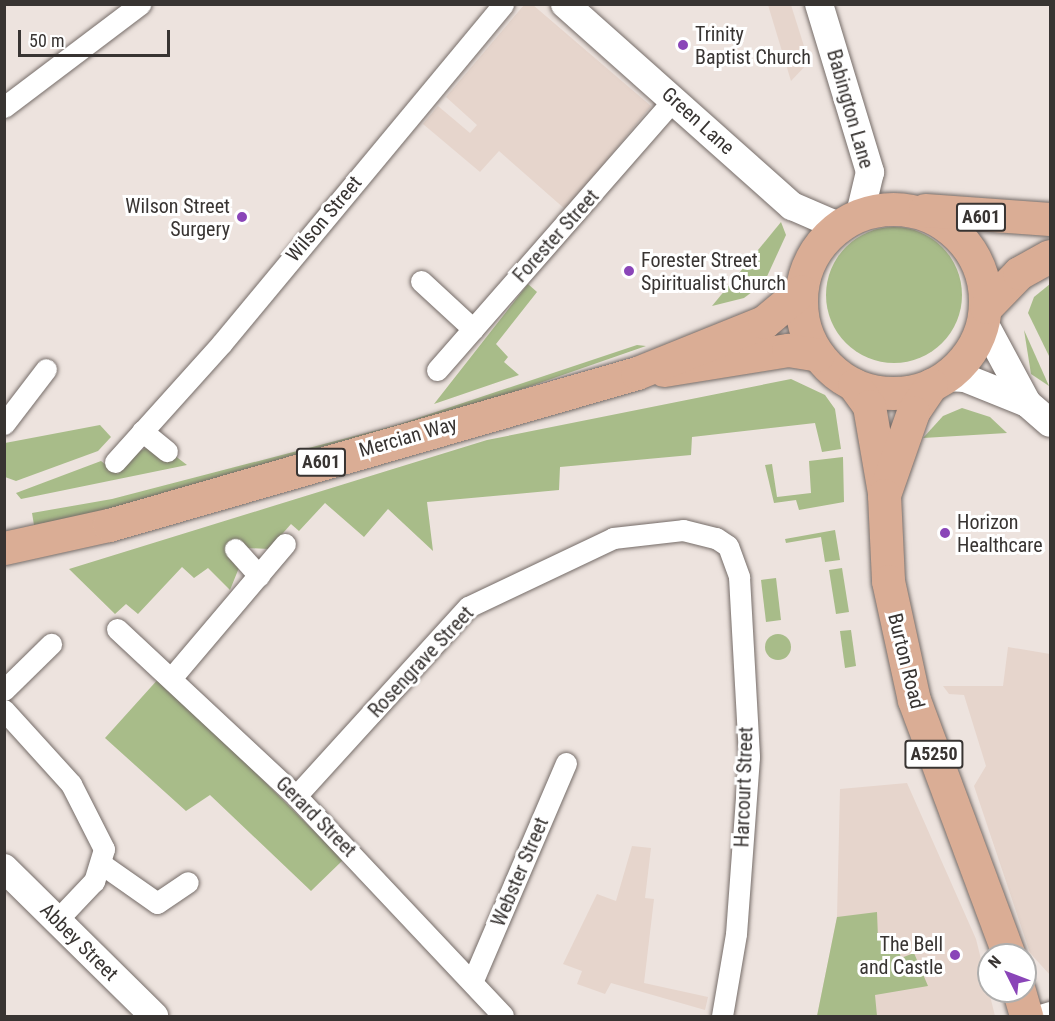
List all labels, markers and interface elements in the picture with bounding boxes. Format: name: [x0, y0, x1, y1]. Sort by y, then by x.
scale bar: [21, 18, 172, 56]
place label: Trinity Baptist Church: [695, 22, 811, 69]
text: 50 m: [29, 30, 64, 51]
marker: Trinity Baptist Church: [676, 38, 690, 52]
street label: Babington Lane: [822, 47, 878, 171]
street label: Green Lane: [657, 82, 739, 160]
street label: Wilson Street: [281, 171, 367, 267]
street label: Forester Street: [508, 185, 604, 287]
place label: Wilson Street Surgery: [125, 194, 230, 241]
road number: A601: [956, 202, 1006, 232]
marker: Wilson Street Surgery: [235, 210, 249, 224]
place label: Forester Street Spiritualist Church: [641, 248, 786, 295]
marker: Forester Street Spiritualist Church: [622, 264, 636, 278]
street label: Mercian Way: [356, 412, 460, 462]
road number: A601: [296, 447, 346, 477]
place label: Horizon Healthcare: [957, 510, 1043, 557]
marker: Horizon Healthcare: [938, 526, 952, 540]
street label: Rosengrave Street: [363, 601, 479, 723]
street label: Burton Road: [883, 611, 929, 711]
street label: Harcourt Street: [730, 726, 758, 848]
road number: A5250: [904, 739, 964, 769]
street label: Gerard Street: [271, 772, 361, 862]
street label: Webster Street: [486, 814, 554, 930]
street label: Abbey Street: [35, 898, 123, 986]
place label: The Bell and Castle: [859, 932, 943, 979]
north arrow: [977, 943, 1037, 1003]
marker: The Bell and Castle: [948, 948, 962, 962]
text: N: [984, 952, 1005, 972]

